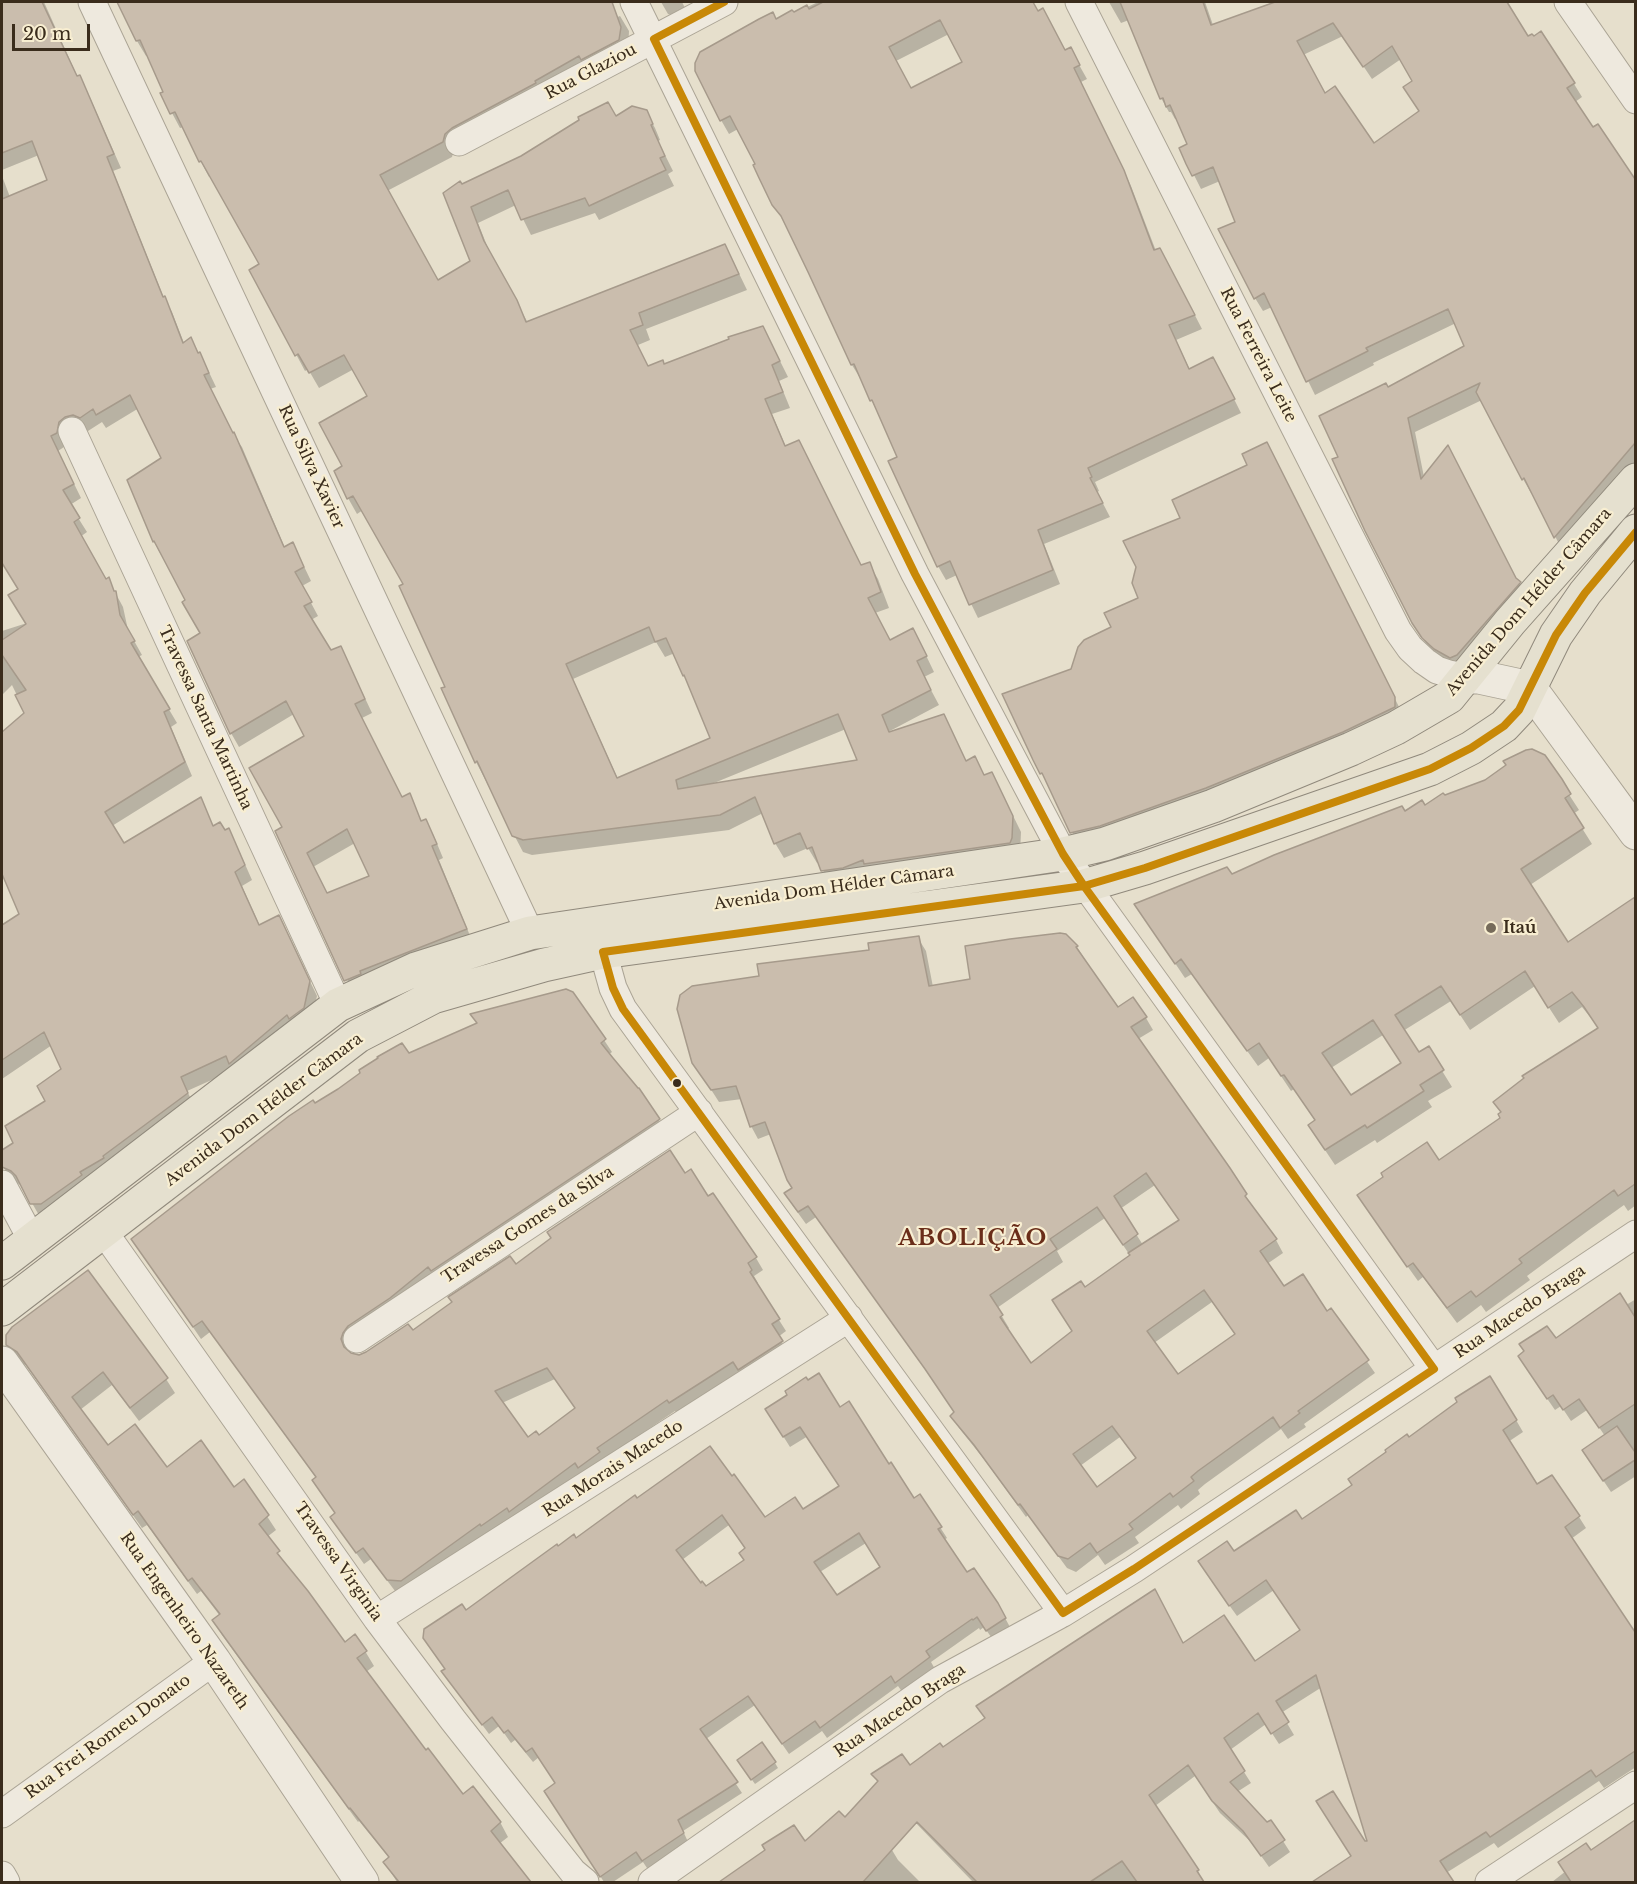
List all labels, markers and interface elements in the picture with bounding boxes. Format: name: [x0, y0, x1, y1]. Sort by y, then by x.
scale bar: [15, 12, 93, 50]
text: 20 m: [23, 23, 71, 45]
street label: Rua Glaziou: [542, 40, 640, 104]
street label: Rua Ferreira Leite: [1216, 285, 1300, 425]
street label: Rua Silva Xavier: [274, 402, 348, 532]
street label: Avenida Dom Hélder Câmara: [1442, 504, 1616, 700]
street label: Travessa Santa Martinha: [154, 623, 256, 813]
street label: Avenida Dom Hélder Câmara: [713, 862, 955, 914]
place label: Itaú: [1503, 918, 1536, 938]
marker: Itaú: [1484, 921, 1498, 935]
street label: Avenida Dom Hélder Câmara: [161, 1029, 367, 1191]
unlabelled marker: [671, 1077, 683, 1089]
street label: Travessa Gomes da Silva: [439, 1162, 617, 1288]
district label: ABOLIÇÃO: [898, 1226, 1048, 1252]
street label: Rua Macedo Braga: [1451, 1261, 1589, 1363]
street label: Rua Morais Macedo: [539, 1416, 687, 1522]
street label: Travessa Virginia: [290, 1499, 386, 1625]
street label: Rua Engenheiro Nazareth: [116, 1529, 252, 1713]
street label: Rua Macedo Braga: [831, 1660, 969, 1762]
street label: Rua Frei Romeu Donato: [22, 1671, 194, 1803]

